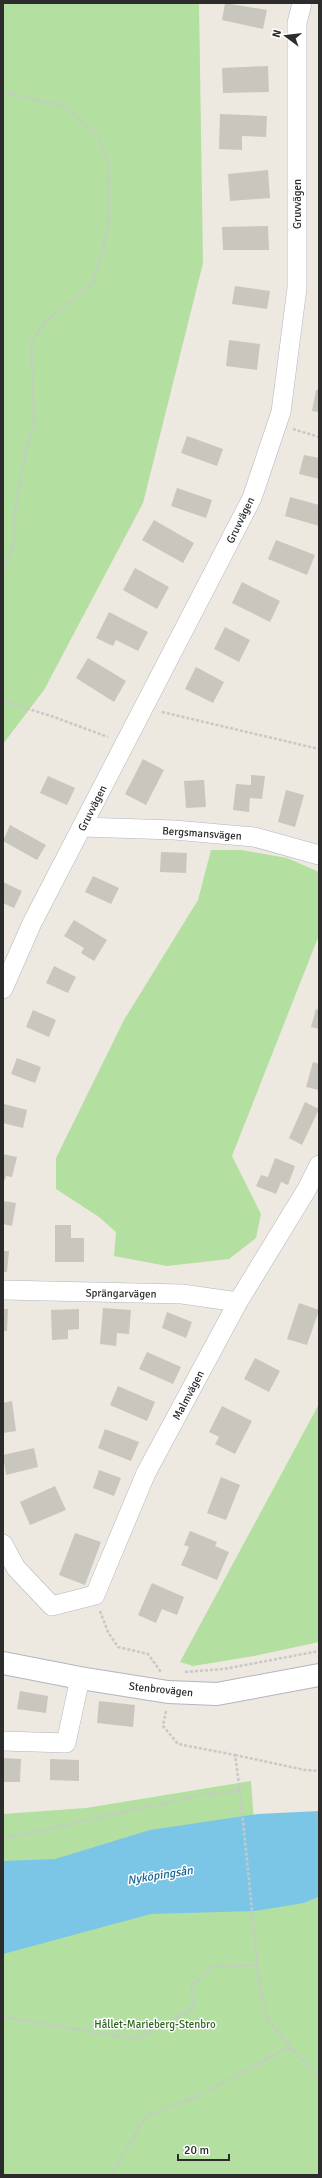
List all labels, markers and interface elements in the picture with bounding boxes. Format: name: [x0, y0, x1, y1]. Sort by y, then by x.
north arrow: [266, 16, 306, 56]
text: N: [270, 28, 284, 39]
street label: Gruvvägen: [291, 179, 304, 229]
street label: Gruvvägen: [224, 495, 257, 546]
street label: Gruvvägen: [75, 783, 110, 833]
street label: Bergsmansvägen: [162, 824, 242, 843]
street label: Sprängarvägen: [85, 1286, 157, 1301]
street label: Malmvägen: [170, 1368, 207, 1422]
street label: Stenbrovägen: [128, 1680, 194, 1699]
water label: Nyköpingsån: [126, 1863, 194, 1888]
park label: Hållet-Marieberg-Stenbro: [94, 2018, 216, 2031]
scale bar: [178, 2136, 229, 2162]
text: 20 m: [184, 2143, 209, 2158]

